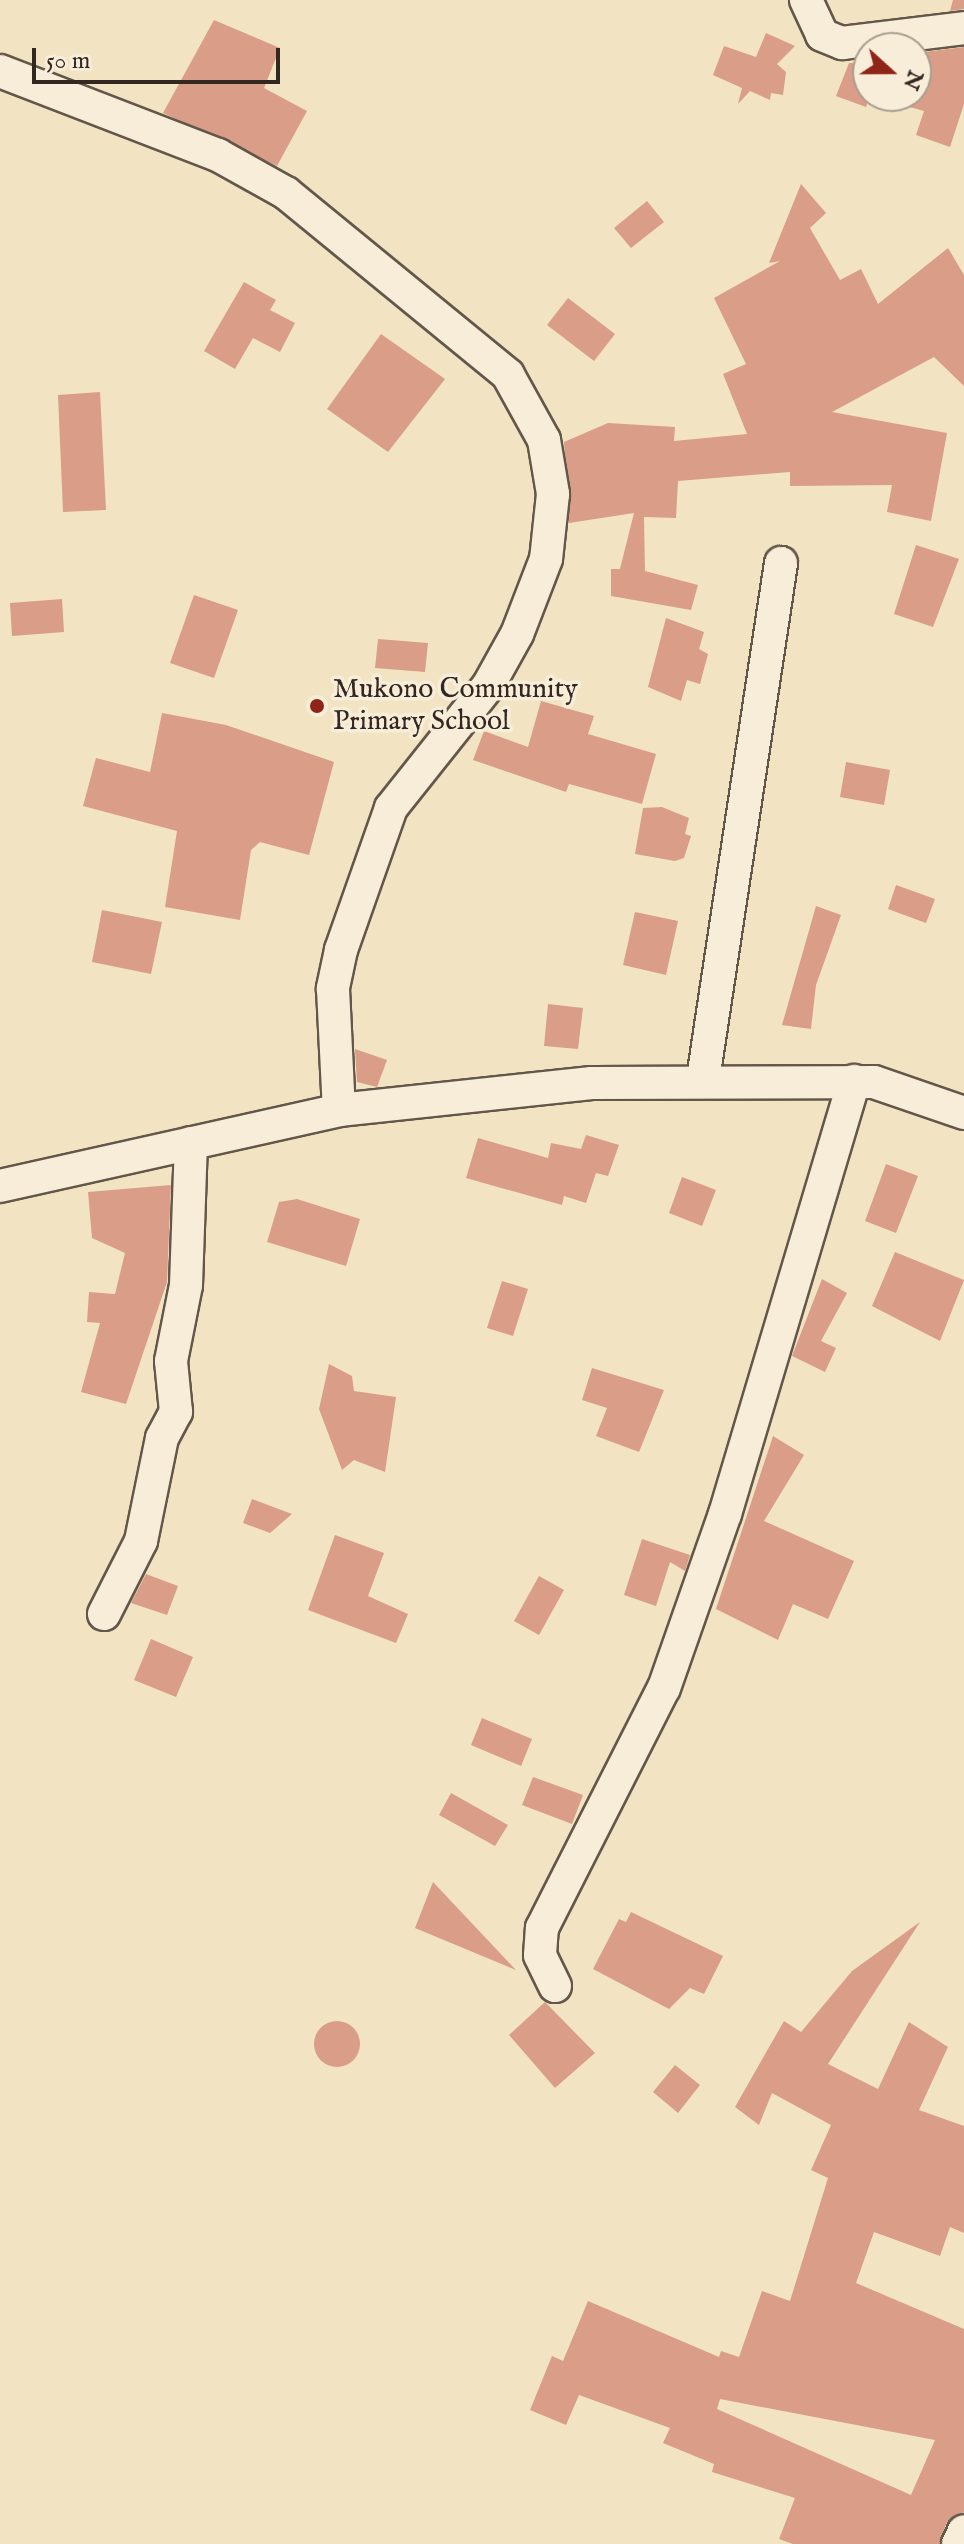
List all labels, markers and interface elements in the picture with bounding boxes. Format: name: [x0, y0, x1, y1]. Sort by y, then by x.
scale bar: [36, 32, 284, 82]
north arrow: [852, 32, 932, 112]
text: 50 m: [46, 46, 90, 77]
text: N: [896, 66, 929, 94]
place label: Mukono Community Primary School: [333, 673, 578, 739]
marker: Mukono Community Primary School: [308, 697, 326, 715]

